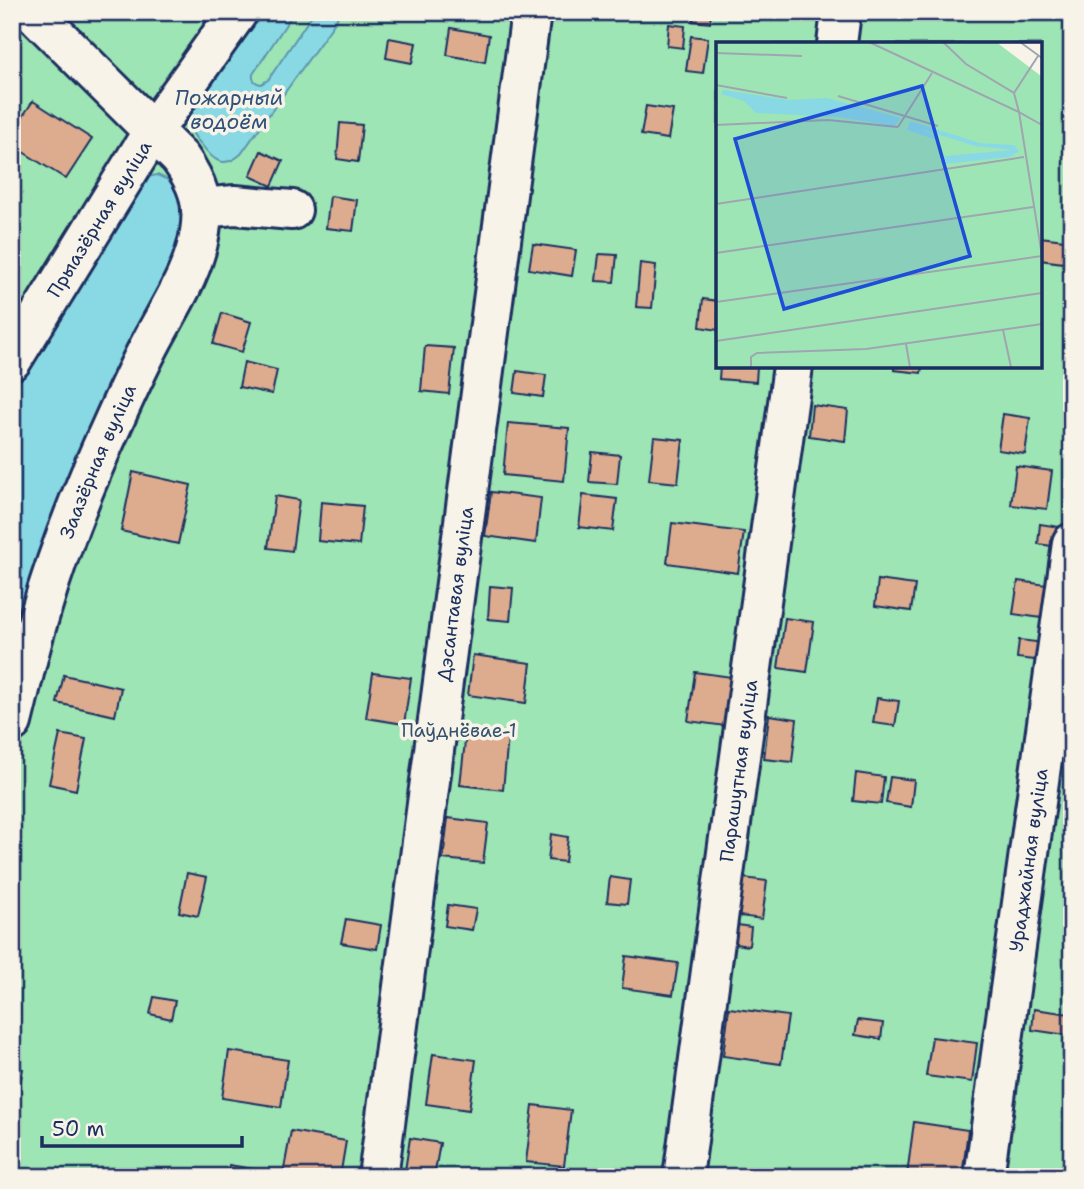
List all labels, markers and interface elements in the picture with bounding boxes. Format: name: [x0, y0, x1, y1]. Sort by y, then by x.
inset map: [716, 42, 1042, 368]
water label: Пожарный водоём: [175, 84, 283, 136]
street label: Прыазёрная вуліца: [42, 136, 157, 302]
street label: Заазёрная вуліца: [54, 380, 142, 542]
street label: Дэсантавая вуліца: [431, 505, 479, 683]
street label: Парашутная вуліца: [714, 678, 763, 864]
park label: Паўднёвае-1: [401, 718, 517, 743]
street label: Ураджайная вуліца: [1003, 767, 1054, 953]
scale bar: [42, 1105, 242, 1149]
text: 50 m: [52, 1115, 105, 1143]

